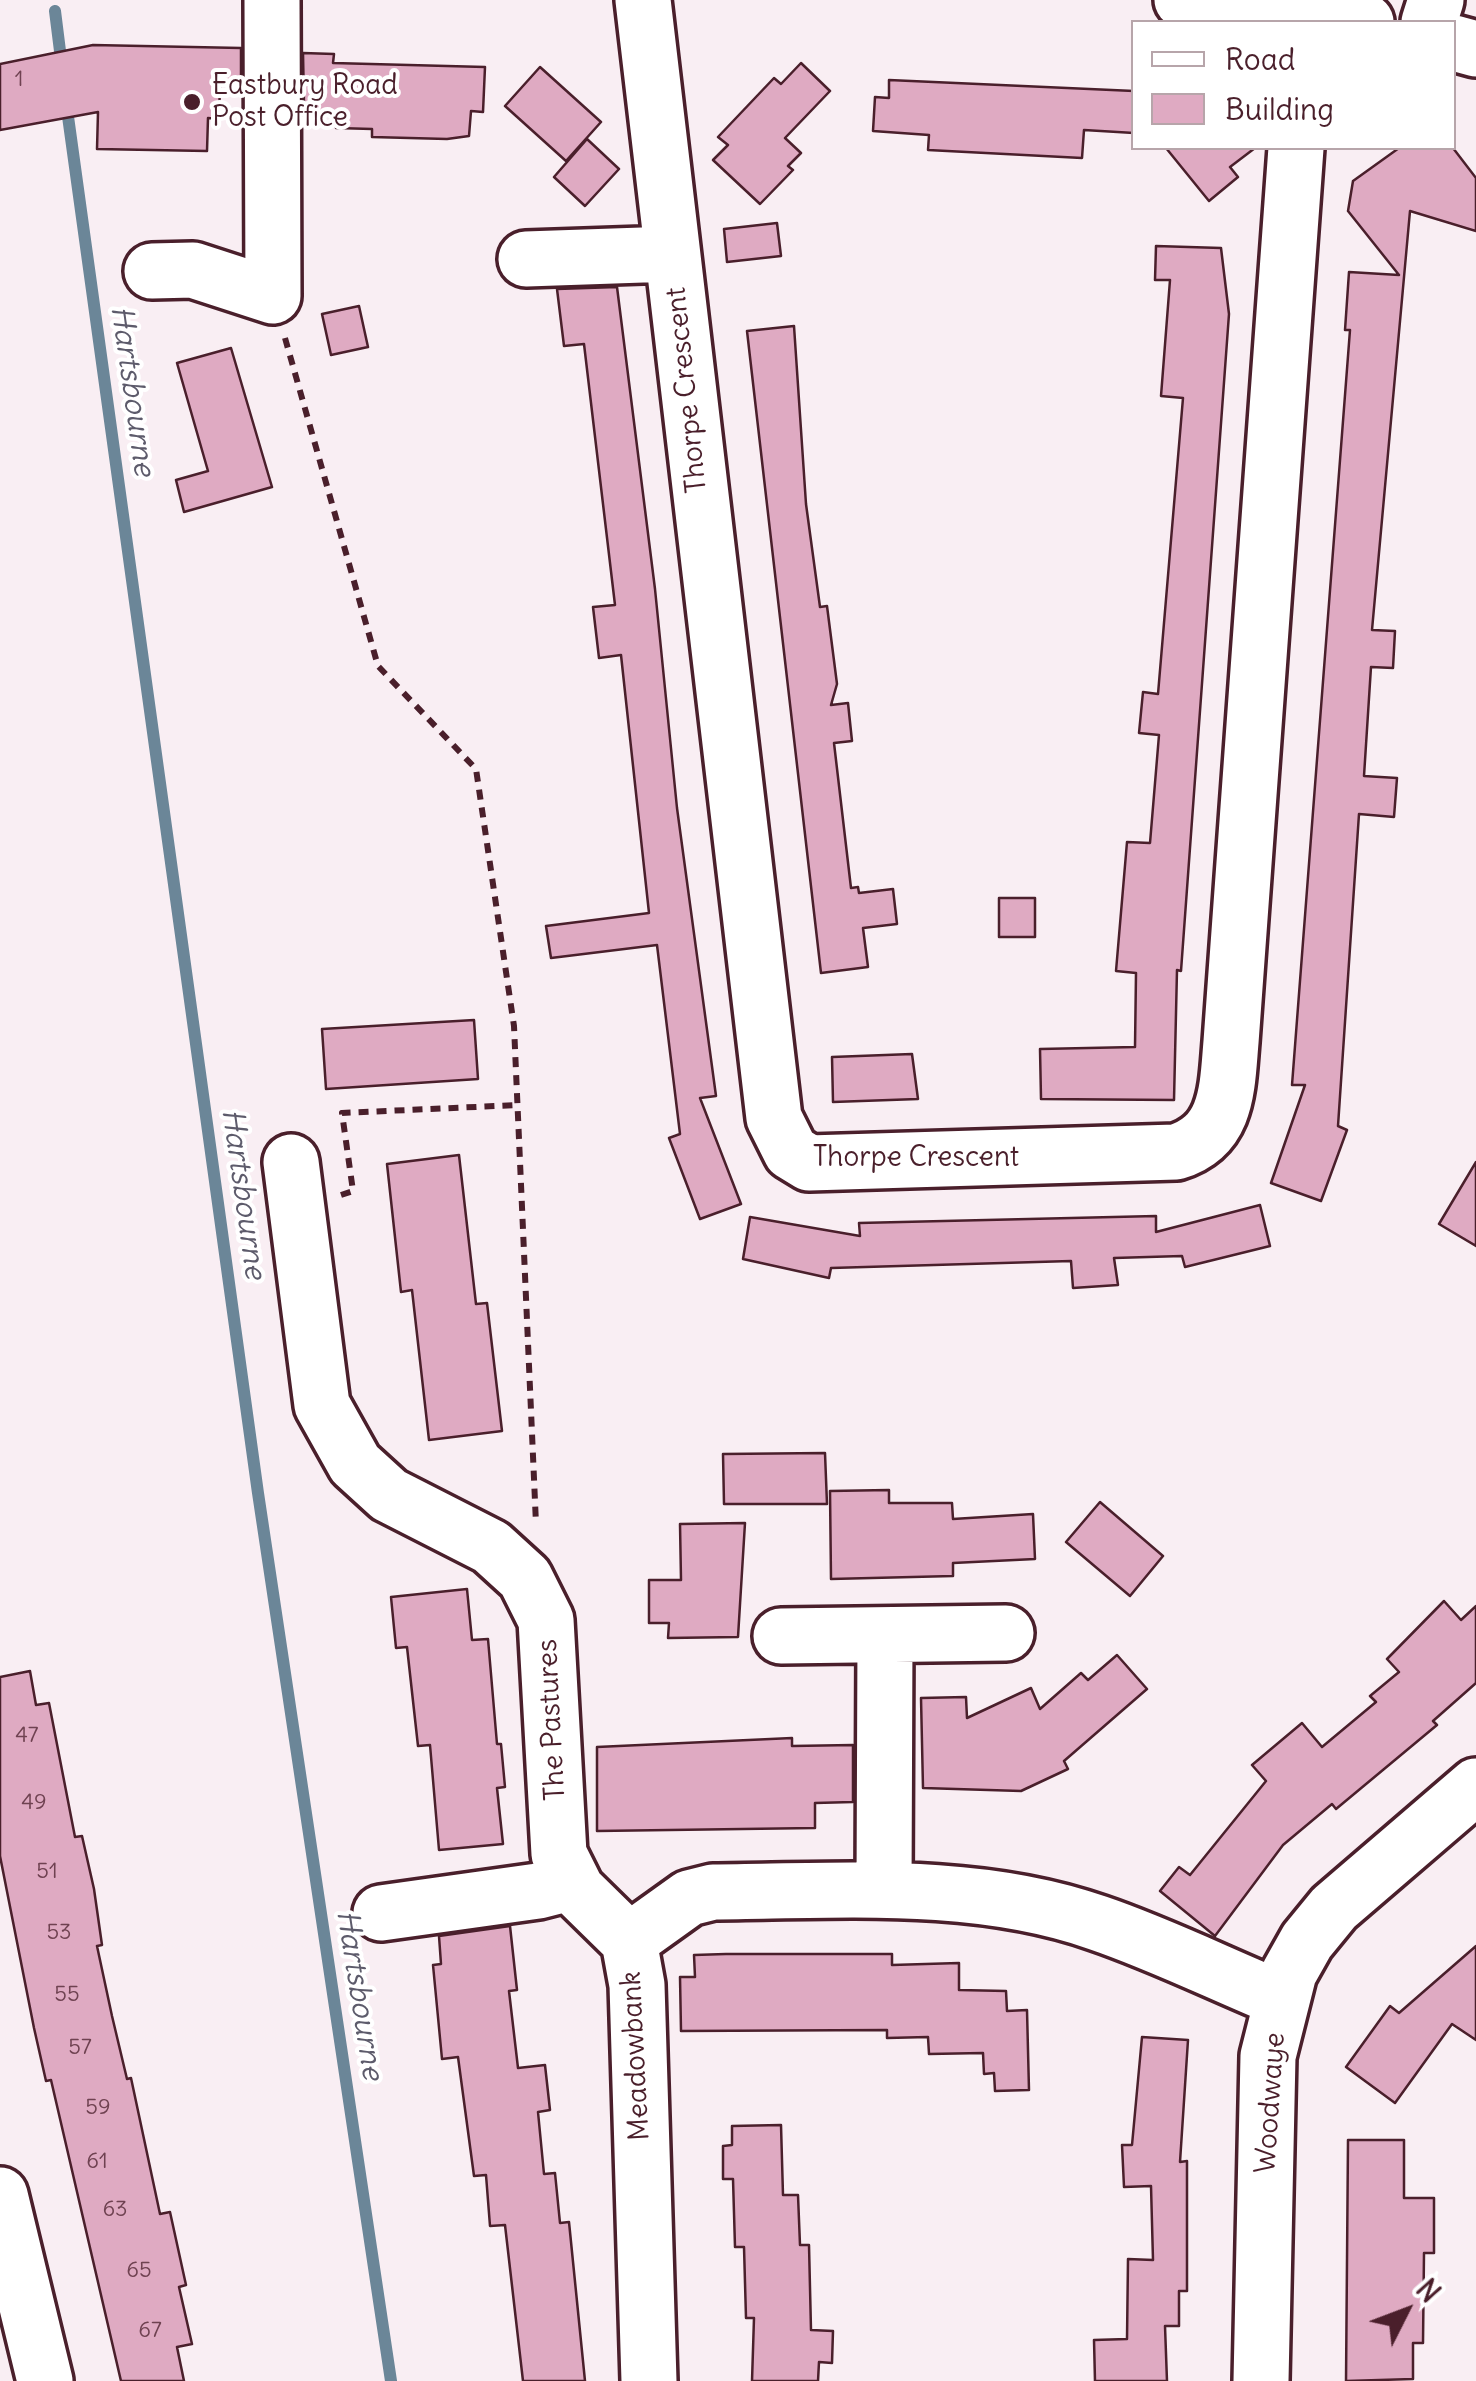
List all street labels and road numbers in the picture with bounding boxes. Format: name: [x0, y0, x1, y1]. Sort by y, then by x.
street label: Thorpe Crescent: [659, 286, 715, 494]
street label: Thorpe Crescent: [813, 1141, 1019, 1175]
street label: The Pastures: [531, 1638, 573, 1802]
street label: Meadowbank: [615, 1970, 657, 2142]
street label: Woodwaye: [1249, 2031, 1293, 2175]

